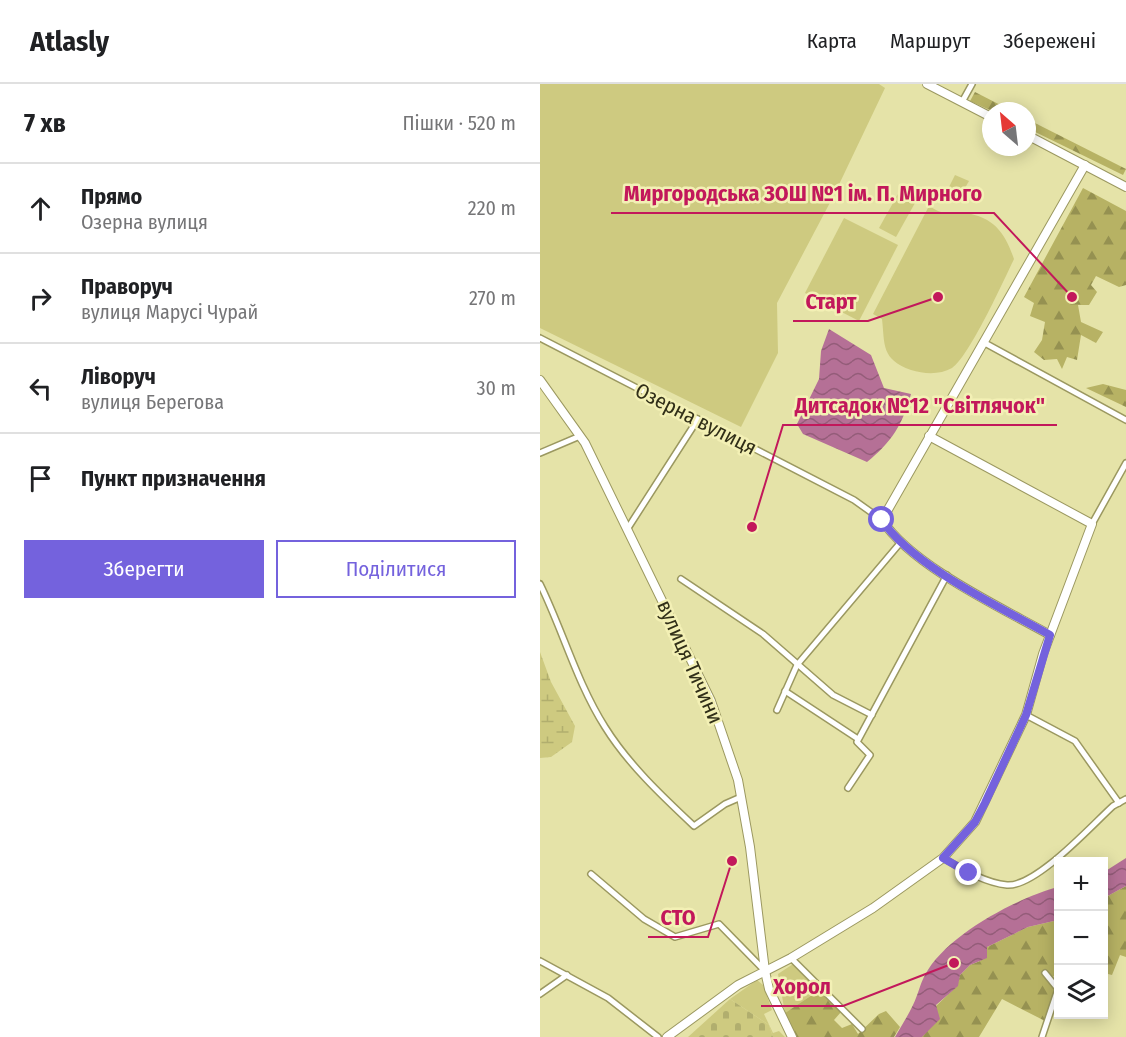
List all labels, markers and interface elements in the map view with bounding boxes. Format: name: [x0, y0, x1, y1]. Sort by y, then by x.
text: Atlasly: [30, 25, 109, 58]
text: Карта: [807, 28, 857, 54]
text: Маршрут: [890, 28, 970, 54]
text: Збережені: [1003, 28, 1096, 54]
north arrow: [982, 102, 1036, 156]
text: 7 хв: [24, 108, 66, 139]
text: Пішки · 520 m: [403, 111, 516, 135]
callout: Миргородська ЗОШ №1 ім. П. Мирного: [611, 173, 994, 213]
text: Миргородська ЗОШ №1 ім. П. Мирного: [624, 180, 982, 207]
text: Прямо: [81, 183, 142, 210]
icon: ahead: [24, 192, 57, 225]
text: 220 m: [468, 196, 516, 220]
text: Озерна вулиця: [81, 210, 208, 234]
text: Праворуч: [81, 273, 173, 300]
callout: Старт: [793, 281, 868, 321]
icon: right: [24, 282, 57, 315]
text: 270 m: [469, 286, 516, 310]
text: Старт: [805, 288, 857, 315]
text: вулиця Марусі Чурай: [81, 300, 258, 324]
text: Ліворуч: [81, 363, 156, 390]
icon: left: [24, 372, 57, 405]
text: 30 m: [476, 376, 516, 400]
street label: Озерна вулиця: [631, 377, 761, 461]
callout: Дитсадок №12 "Світлячок": [783, 385, 1057, 425]
text: вулиця Берегова: [81, 390, 224, 414]
text: Дитсадок №12 "Світлячок": [794, 392, 1045, 419]
icon: arrive: [24, 462, 57, 495]
text: Пункт призначення: [81, 465, 266, 492]
route start: [868, 506, 894, 532]
button: Зберегти: [24, 540, 264, 598]
button: Поділитися: [276, 540, 516, 598]
street label: вулиця Тичини: [651, 596, 729, 728]
map controls: [1054, 857, 1108, 1019]
button: +: [1054, 857, 1108, 911]
route end: [955, 859, 981, 885]
callout: СТО: [648, 897, 708, 937]
text: СТО: [660, 904, 696, 931]
button: −: [1054, 911, 1108, 965]
button: layers: [1054, 965, 1108, 1019]
callout: Хорол: [761, 966, 843, 1006]
text: Хорол: [772, 973, 831, 1000]

